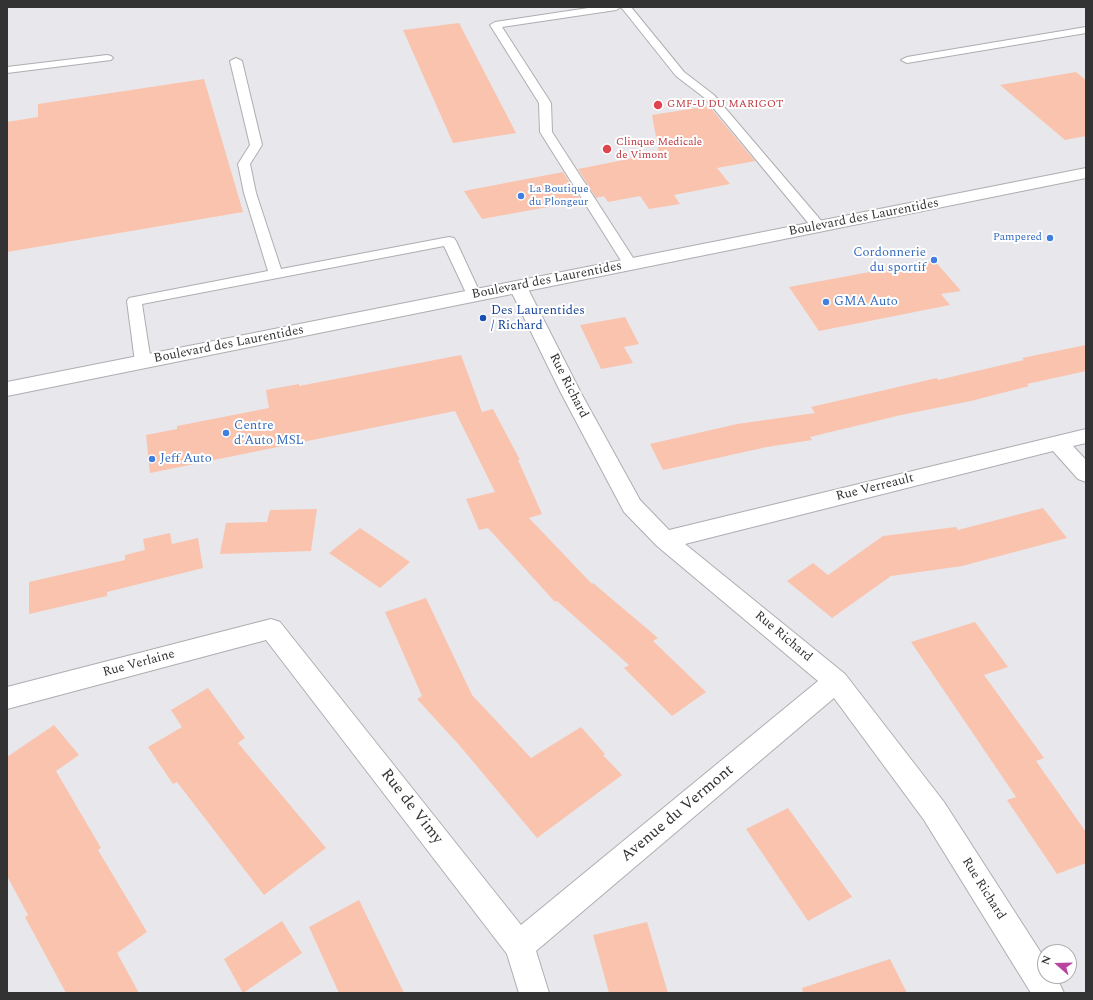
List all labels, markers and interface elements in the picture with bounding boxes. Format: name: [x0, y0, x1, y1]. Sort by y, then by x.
place label: GMF-U DU MARIGOT: [667, 98, 783, 112]
marker: GMF-U DU MARIGOT: [652, 99, 664, 111]
place label: Clinque Medicale de Vimont: [616, 136, 702, 162]
marker: Clinque Medicale de Vimont: [601, 143, 613, 155]
place label: La Boutique du Plongeur: [529, 183, 589, 209]
marker: La Boutique du Plongeur: [516, 191, 526, 201]
street label: Boulevard des Laurentides: [788, 196, 940, 240]
place label: Pampered: [993, 231, 1042, 245]
marker: Pampered: [1045, 233, 1055, 243]
place label: Cordonnerie du sportif: [853, 245, 926, 276]
marker: Cordonnerie du sportif: [929, 255, 939, 265]
street label: Boulevard des Laurentides: [471, 259, 623, 303]
place label: GMA Auto: [834, 294, 898, 310]
marker: GMA Auto: [821, 297, 831, 307]
place label: Des Laurentides / Richard: [491, 303, 585, 334]
marker: Des Laurentides / Richard: [478, 313, 488, 323]
street label: Boulevard des Laurentides: [153, 323, 305, 367]
street label: Rue Richard: [545, 351, 591, 421]
place label: Centre d'Auto MSL: [234, 418, 304, 449]
marker: Centre d'Auto MSL: [221, 428, 231, 438]
place label: Jeff Auto: [160, 451, 212, 467]
marker: Jeff Auto: [147, 454, 157, 464]
street label: Rue Verreault: [835, 471, 915, 505]
street label: Rue Richard: [751, 608, 815, 666]
street label: Rue Verlaine: [101, 647, 177, 681]
street label: Avenue du Vermont: [618, 761, 738, 867]
street label: Rue de Vimy: [376, 766, 446, 848]
street label: Rue Richard: [958, 855, 1008, 923]
north arrow: [1037, 944, 1077, 984]
text: N: [1037, 953, 1056, 967]

